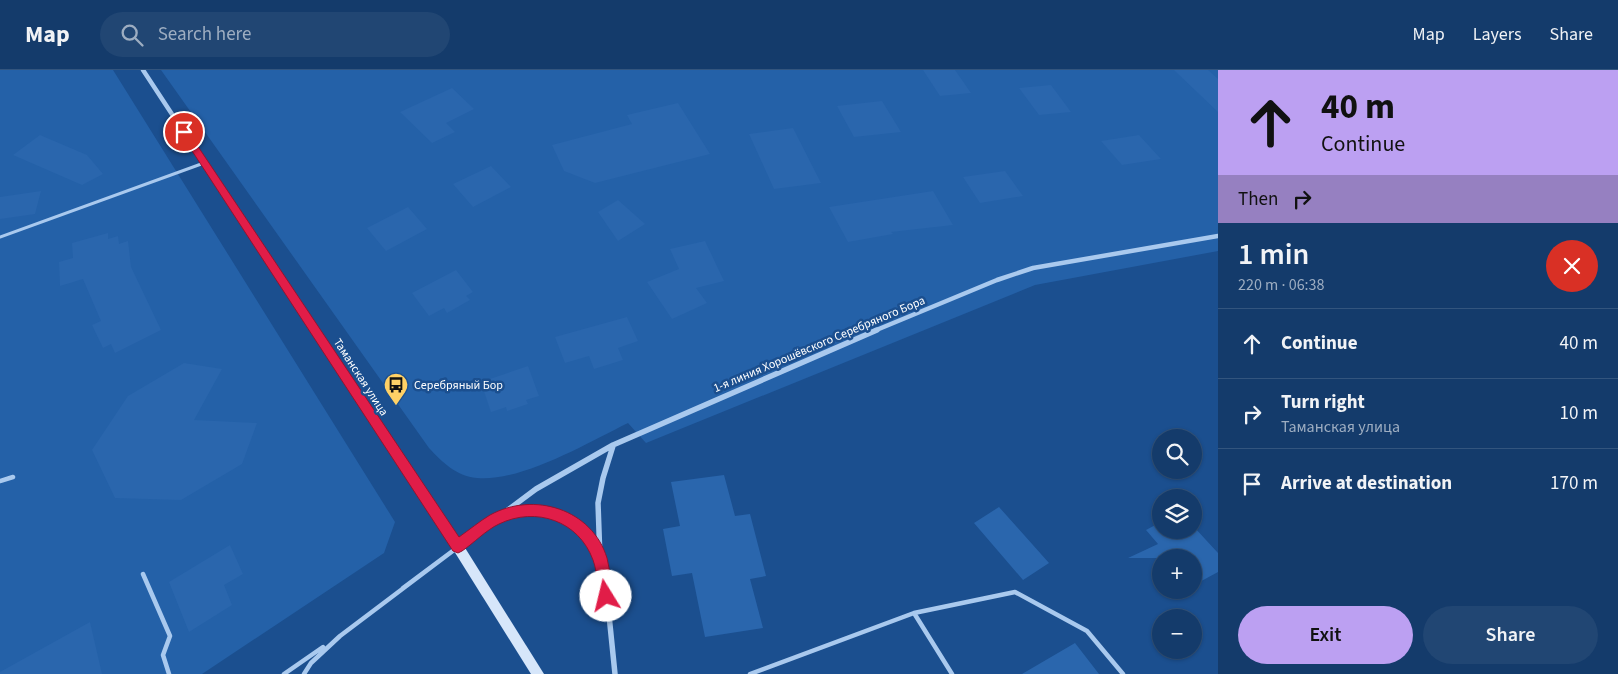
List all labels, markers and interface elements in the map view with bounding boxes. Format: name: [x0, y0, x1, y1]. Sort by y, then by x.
search box: [100, 12, 450, 57]
text: Map: [25, 17, 70, 52]
icon: search: [118, 21, 146, 49]
text: Search here: [158, 21, 251, 48]
text: Map: [1413, 22, 1445, 47]
text: Layers: [1473, 22, 1522, 47]
text: Share: [1550, 22, 1593, 47]
text: 40 m: [1321, 82, 1395, 132]
icon: ahead: [1238, 90, 1303, 155]
pin: [163, 111, 205, 153]
icon: arrive: [170, 118, 198, 146]
text: Continue: [1321, 128, 1405, 160]
icon: right: [1288, 185, 1316, 213]
text: Then: [1238, 186, 1278, 213]
text: 1 min: [1238, 233, 1309, 276]
button: close: [1546, 240, 1598, 292]
text: 220 m · 06:38: [1238, 274, 1325, 296]
street label: 1-я линия Хорошёвского Серебряного Бора: [711, 292, 928, 397]
icon: ahead: [1238, 330, 1266, 358]
text: Continue: [1281, 330, 1358, 357]
text: 40 m: [1560, 330, 1598, 357]
street label: Таманская улица: [329, 335, 392, 419]
bus stop icon: Серебряный Бор: [383, 372, 409, 406]
place label: Серебряный Бор: [414, 377, 503, 394]
text: Turn right: [1281, 389, 1365, 416]
icon: right: [1238, 400, 1266, 428]
text: 10 m: [1560, 400, 1598, 427]
text: Таманская улица: [1281, 416, 1400, 438]
map controls: [1152, 429, 1202, 659]
button: search: [1152, 429, 1202, 479]
icon: arrive: [1238, 470, 1266, 498]
text: Arrive at destination: [1281, 470, 1452, 497]
text: 170 m: [1550, 470, 1598, 497]
button: layers: [1152, 489, 1202, 539]
button: +: [1152, 549, 1202, 599]
position arrow: [579, 569, 631, 621]
button: Exit: [1238, 606, 1413, 664]
button: Share: [1423, 606, 1598, 664]
button: −: [1152, 609, 1202, 659]

